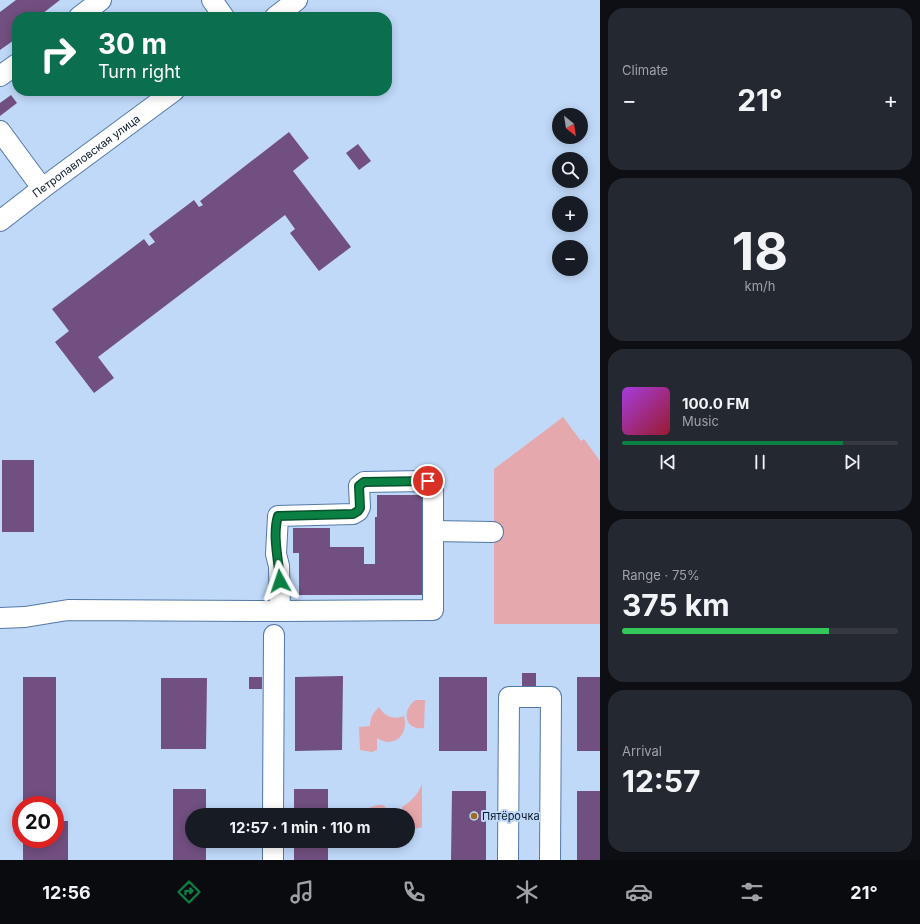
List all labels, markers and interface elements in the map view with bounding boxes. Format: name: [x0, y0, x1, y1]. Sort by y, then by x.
text: 30 m: [98, 27, 167, 61]
icon: right: [32, 28, 84, 80]
text: Turn right: [98, 61, 181, 82]
text: Climate: [622, 62, 668, 78]
text: 21°: [737, 82, 783, 118]
text: −: [622, 87, 637, 113]
text: +: [883, 87, 898, 113]
north arrow: [552, 108, 588, 144]
map controls: [552, 108, 588, 276]
street label: Петропавловская улица: [30, 112, 143, 200]
button: search: [552, 152, 588, 188]
button: +: [552, 196, 588, 232]
text: 18: [732, 220, 788, 283]
button: −: [552, 240, 588, 276]
text: km/h: [745, 278, 775, 294]
text: 100.0 FM: [682, 394, 749, 413]
text: Music: [682, 413, 719, 429]
icon: previous: [657, 451, 679, 473]
icon: pause: [749, 451, 771, 473]
icon: next: [841, 451, 863, 473]
pin: [411, 464, 445, 498]
icon: arrive: [417, 470, 439, 492]
position arrow: [259, 560, 301, 602]
text: Range · 75%: [622, 567, 700, 583]
text: 375 km: [622, 587, 730, 623]
text: Arrival: [622, 743, 662, 759]
text: 12:57: [622, 763, 700, 799]
speed limit sign: 20: [12, 796, 64, 848]
place label: Пятёрочка: [482, 809, 540, 823]
marker: Пятёрочка: [469, 811, 479, 821]
text: 12:57 · 1 min · 110 m: [230, 818, 370, 837]
icon: directions: [175, 878, 203, 906]
icon: music: [288, 878, 316, 906]
icon: phone: [400, 878, 428, 906]
icon: climate: [513, 878, 541, 906]
icon: car: [625, 878, 653, 906]
icon: filters: [738, 878, 766, 906]
text: 12:56: [42, 882, 91, 903]
text: 21°: [850, 882, 878, 903]

